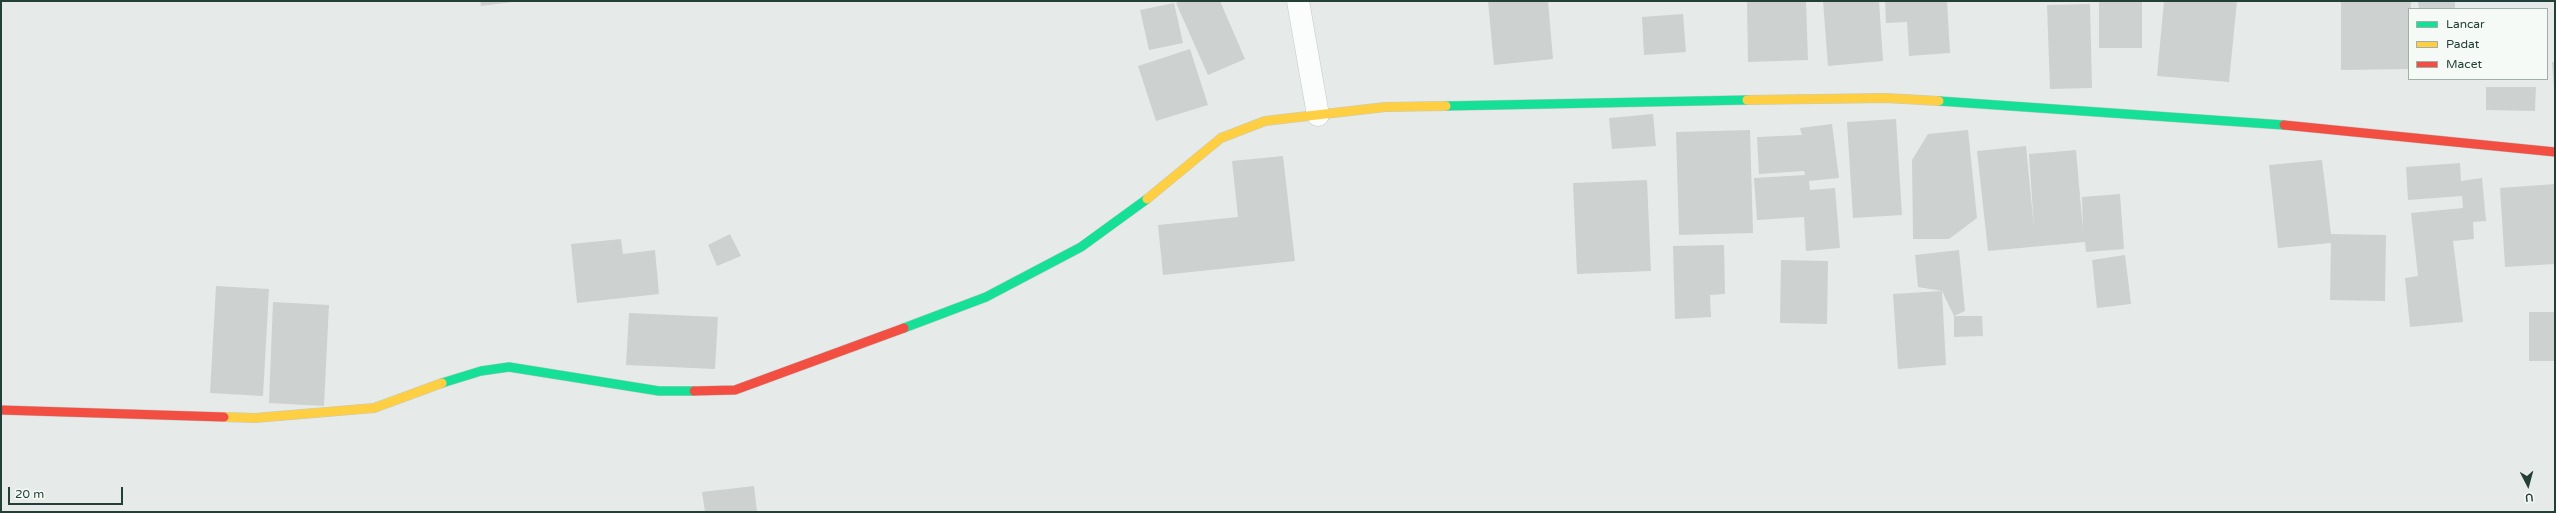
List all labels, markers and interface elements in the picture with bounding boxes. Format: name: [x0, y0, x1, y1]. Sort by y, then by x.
legend: [2408, 8, 2548, 80]
text: Lancar: [2446, 17, 2485, 31]
text: Padat: [2446, 37, 2479, 51]
text: Macet: [2446, 57, 2482, 71]
north arrow: [2508, 465, 2548, 505]
scale bar: [10, 479, 125, 505]
text: 20 m: [15, 487, 44, 501]
text: U: [2524, 491, 2534, 504]

